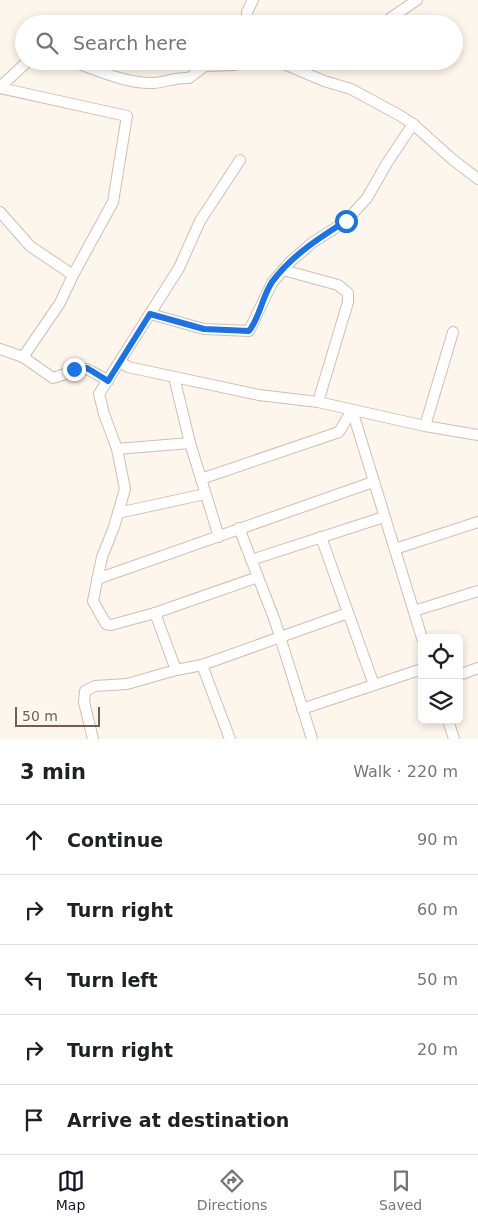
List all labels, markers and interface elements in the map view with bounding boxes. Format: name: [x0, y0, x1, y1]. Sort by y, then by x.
search box: [15, 15, 463, 70]
icon: search: [33, 29, 61, 57]
text: Search here: [73, 32, 187, 54]
route start: [335, 210, 358, 233]
route end: [63, 358, 86, 381]
map controls: [418, 634, 463, 724]
button: locate: [418, 634, 463, 679]
button: layers: [418, 679, 463, 724]
scale bar: [15, 704, 100, 727]
text: 50 m: [22, 708, 58, 724]
text: 3 min: [20, 760, 86, 784]
text: Walk · 220 m: [353, 762, 458, 781]
icon: ahead: [20, 826, 48, 854]
text: Continue: [67, 829, 163, 851]
text: 90 m: [417, 830, 458, 849]
icon: right: [20, 896, 48, 924]
text: Turn right: [67, 899, 173, 921]
text: 60 m: [417, 900, 458, 919]
icon: left: [20, 966, 48, 994]
text: Turn left: [67, 969, 158, 991]
text: 50 m: [417, 970, 458, 989]
icon: right: [20, 1036, 48, 1064]
text: Turn right: [67, 1039, 173, 1061]
text: 20 m: [417, 1040, 458, 1059]
icon: arrive: [20, 1106, 48, 1134]
text: Arrive at destination: [67, 1109, 289, 1131]
tab: Map: [56, 1167, 85, 1213]
tab: Directions: [197, 1167, 267, 1213]
tab: Saved: [379, 1167, 422, 1213]

